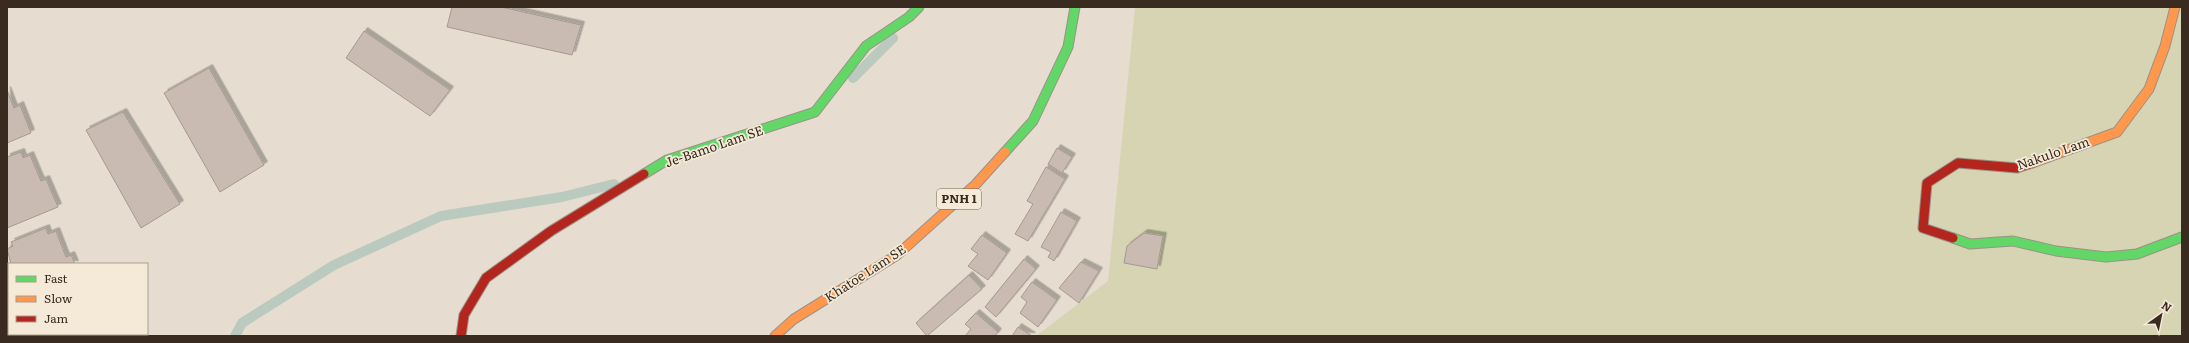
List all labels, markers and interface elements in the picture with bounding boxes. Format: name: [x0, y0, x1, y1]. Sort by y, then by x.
street label: Je-Bamo Lam SE: [662, 120, 765, 171]
street label: Nakulo Lam: [2014, 131, 2092, 174]
road number: PNH 1: [937, 189, 981, 209]
street label: Khatoe Lam SE: [820, 239, 909, 306]
legend: [8, 263, 148, 335]
text: Fast: [44, 269, 68, 287]
text: Slow: [44, 289, 73, 307]
north arrow: [2141, 295, 2181, 335]
text: N: [2159, 297, 2175, 315]
text: Jam: [44, 309, 69, 327]

